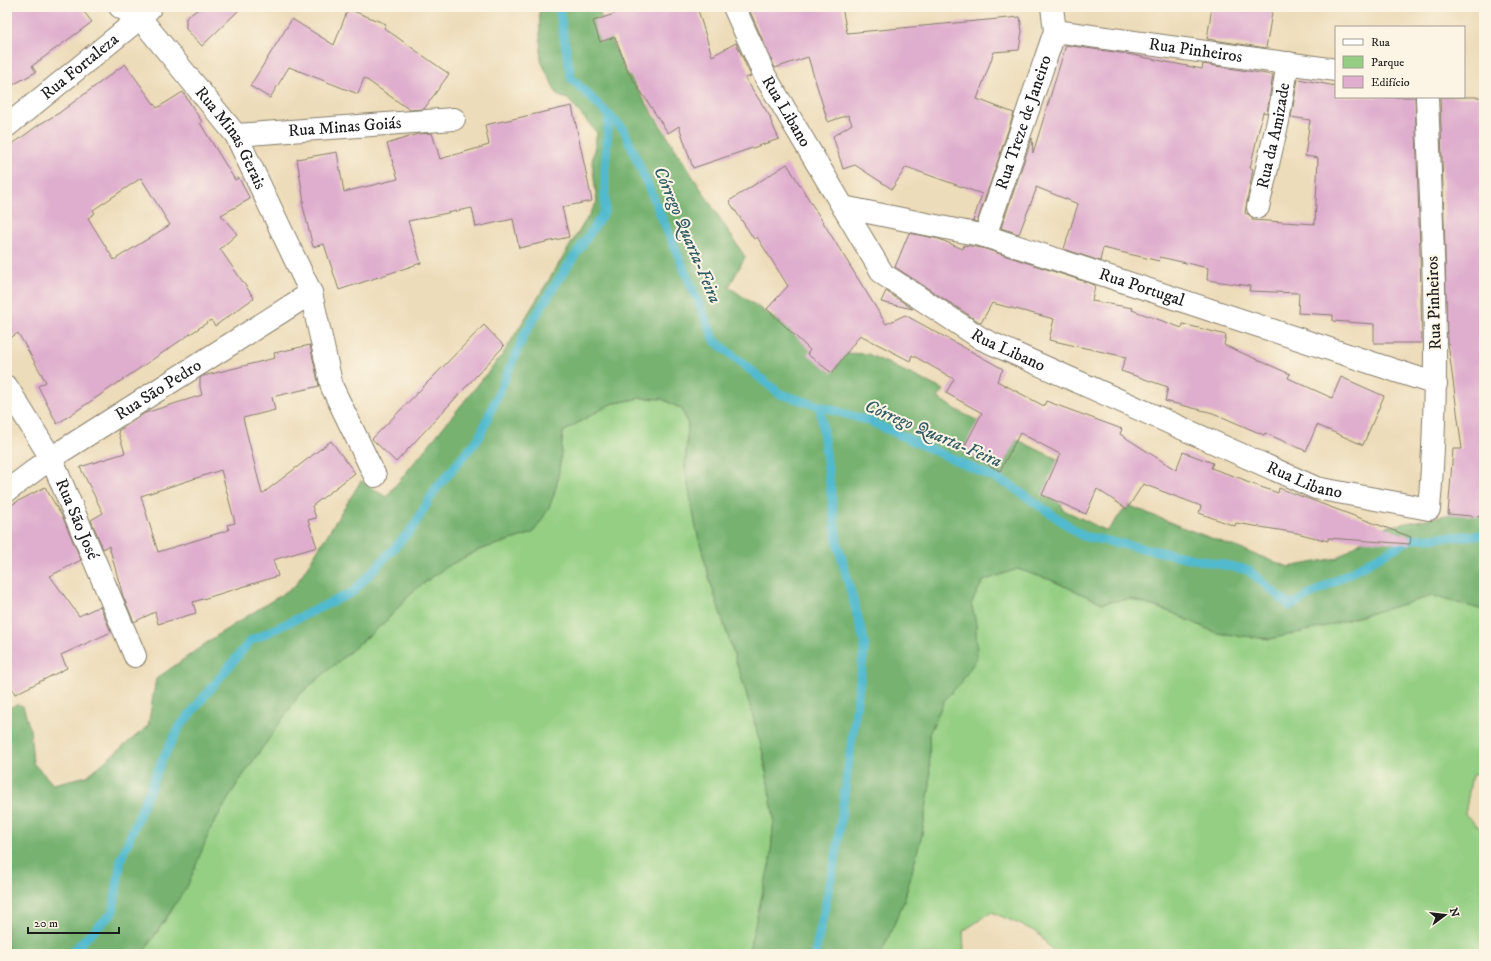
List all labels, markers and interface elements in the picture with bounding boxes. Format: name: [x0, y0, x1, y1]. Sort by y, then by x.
legend: [1335, 26, 1465, 98]
street label: Rua Fortaleza: [36, 28, 124, 105]
street label: Rua Pinheiros: [1148, 33, 1244, 68]
text: Rua: [1371, 35, 1391, 50]
street label: Rua Treze de Janeiro: [991, 52, 1057, 193]
text: Parque: [1371, 55, 1404, 70]
street label: Rua Libano: [756, 72, 816, 151]
text: Edifício: [1371, 75, 1410, 90]
street label: Rua da Amizade: [1252, 81, 1295, 191]
street label: Rua Minas Gerais: [190, 82, 271, 193]
street label: Rua Minas Goiás: [287, 112, 402, 142]
water label: Córrego Quarta-Feira: [648, 163, 726, 307]
street label: Rua Pinheiros: [1421, 255, 1447, 350]
street label: Rua Portugal: [1096, 263, 1187, 312]
street label: Rua Libano: [967, 324, 1049, 377]
street label: Rua São Pedro: [111, 354, 206, 426]
water label: Córrego Quarta-Feira: [861, 395, 1005, 473]
street label: Rua Libano: [1263, 456, 1344, 504]
street label: Rua São José: [50, 475, 104, 563]
north arrow: [1425, 895, 1465, 935]
text: N: [1446, 906, 1462, 919]
scale bar: [28, 909, 119, 935]
text: 20 m: [34, 916, 58, 931]

